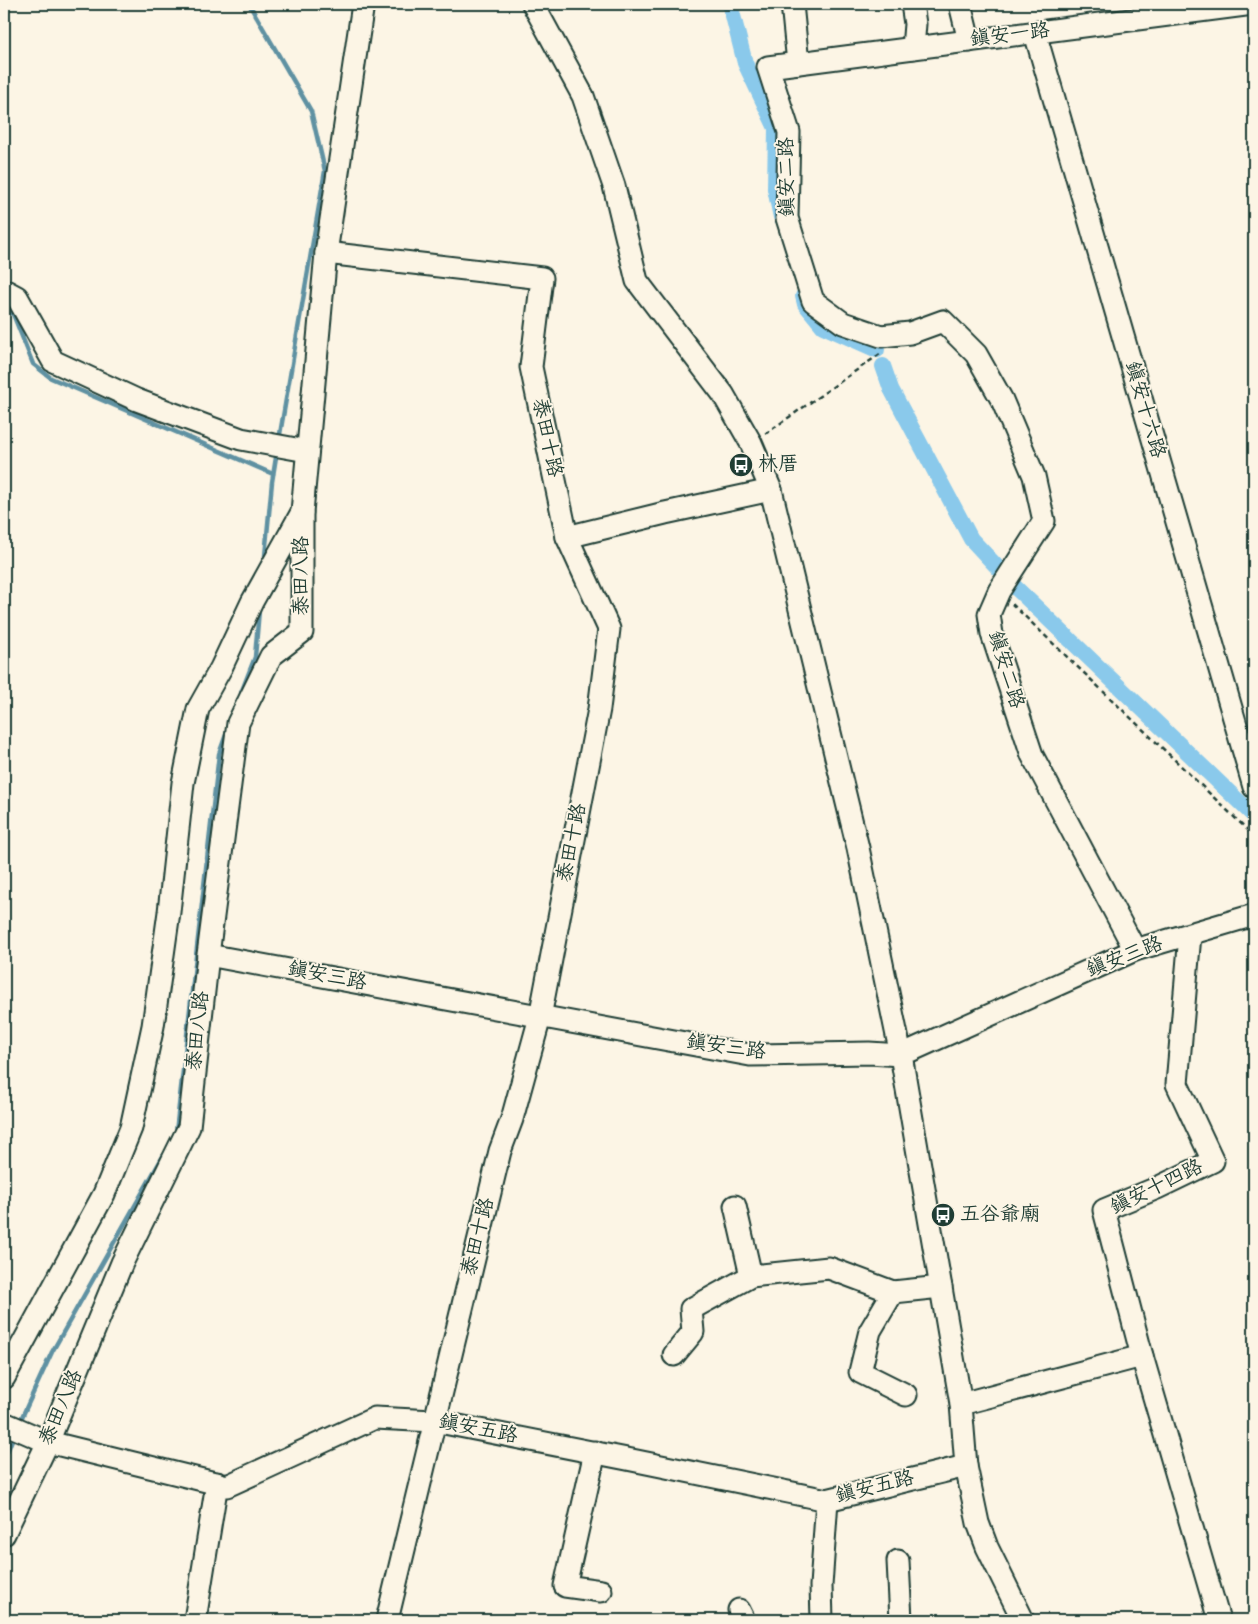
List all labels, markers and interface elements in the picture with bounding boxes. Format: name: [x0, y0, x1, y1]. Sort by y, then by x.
street label: 鎮安一路: [969, 17, 1052, 55]
street label: 鎮安二路: [773, 136, 803, 217]
street label: 鎮安十六路: [1116, 358, 1172, 463]
street label: 泰田十路: [524, 396, 569, 481]
place label: 林厝: [758, 451, 798, 480]
bus stop icon: 林厝: [728, 452, 754, 478]
street label: 泰田八路: [288, 535, 317, 616]
street label: 鎮安二路: [979, 628, 1031, 713]
street label: 泰田十路: [551, 800, 595, 885]
street label: 鎮安三路: [1082, 930, 1168, 986]
street label: 鎮安三路: [285, 955, 370, 999]
street label: 泰田八路: [180, 989, 218, 1072]
street label: 鎮安三路: [684, 1028, 769, 1068]
street label: 鎮安十四路: [1106, 1153, 1209, 1223]
street label: 泰田十路: [455, 1194, 503, 1279]
place label: 五谷爺廟: [960, 1201, 1040, 1230]
bus stop icon: 五谷爺廟: [930, 1202, 956, 1228]
street label: 泰田八路: [33, 1365, 91, 1450]
street label: 鎮安五路: [436, 1408, 521, 1452]
street label: 鎮安五路: [833, 1464, 918, 1512]

